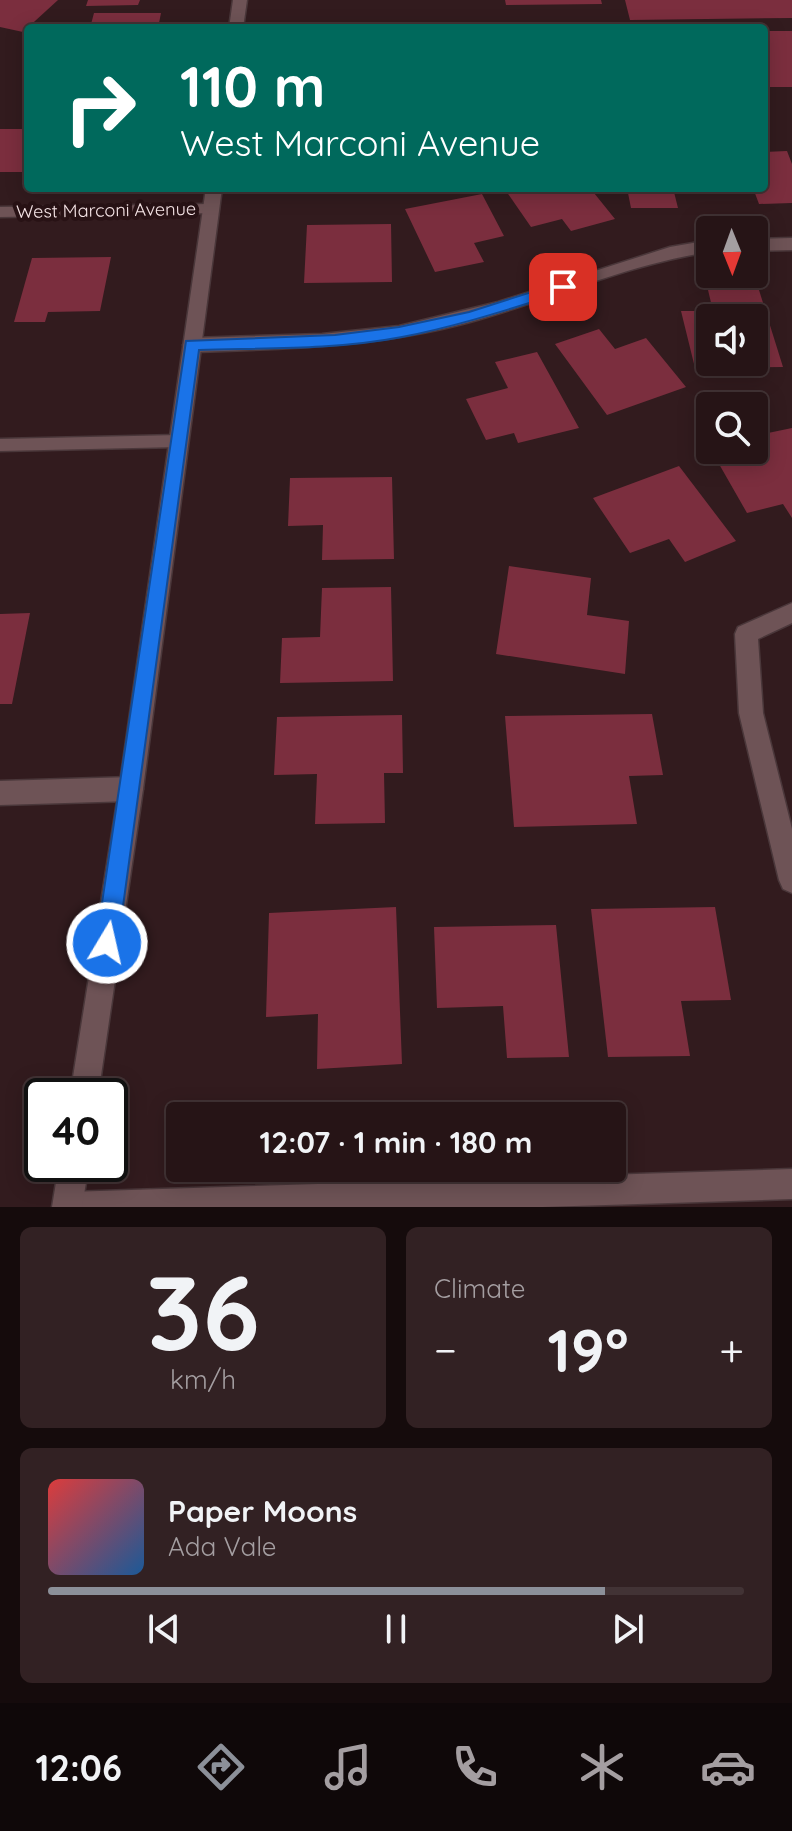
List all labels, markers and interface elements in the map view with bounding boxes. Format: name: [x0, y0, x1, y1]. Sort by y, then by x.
text: 110 m: [180, 51, 325, 121]
icon: right: [48, 56, 152, 160]
text: West Marconi Avenue: [180, 120, 540, 165]
street label: West Marconi Avenue: [16, 197, 196, 223]
north arrow: [696, 216, 768, 288]
map controls: [696, 216, 768, 464]
pin: [529, 253, 597, 321]
icon: arrive: [541, 265, 585, 309]
button: sound: [696, 304, 768, 376]
button: search: [696, 392, 768, 464]
position arrow: [65, 901, 149, 985]
speed limit sign: 40: [24, 1078, 128, 1182]
text: 12:07 · 1 min · 180 m: [260, 1123, 532, 1161]
text: 36: [146, 1246, 260, 1376]
text: Climate: [434, 1272, 525, 1305]
text: 19°: [548, 1312, 629, 1387]
text: −: [434, 1322, 457, 1377]
text: +: [719, 1322, 744, 1377]
text: km/h: [170, 1363, 236, 1396]
text: Paper Moons: [168, 1492, 357, 1530]
text: Ada Vale: [168, 1530, 277, 1563]
icon: previous: [142, 1607, 186, 1651]
icon: pause: [374, 1607, 418, 1651]
icon: next: [606, 1607, 650, 1651]
icon: directions: [193, 1739, 249, 1795]
icon: music: [320, 1739, 376, 1795]
icon: phone: [447, 1739, 503, 1795]
icon: climate: [574, 1739, 630, 1795]
icon: car: [700, 1739, 756, 1795]
text: 12:06: [35, 1745, 122, 1790]

